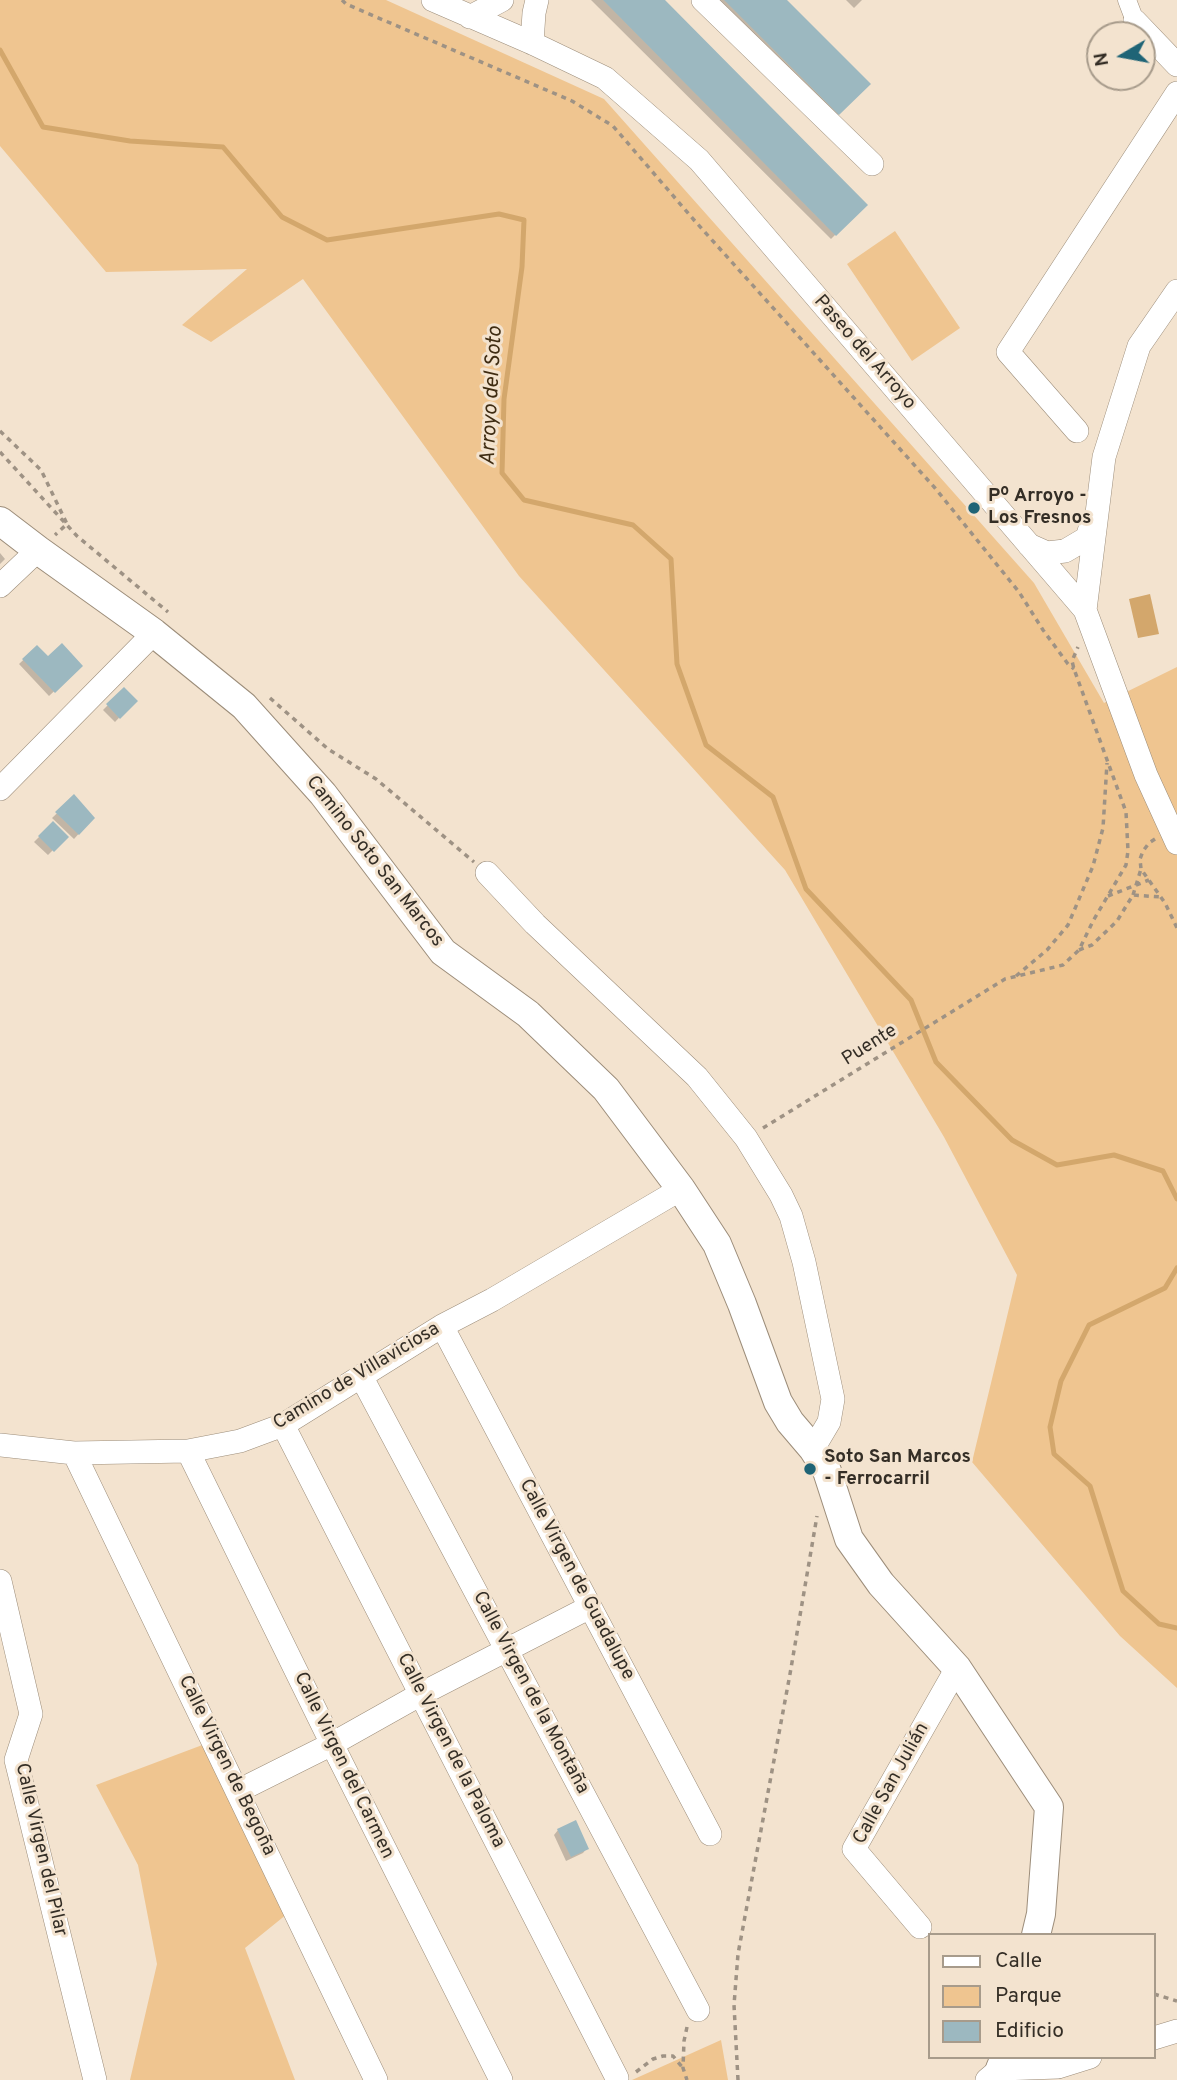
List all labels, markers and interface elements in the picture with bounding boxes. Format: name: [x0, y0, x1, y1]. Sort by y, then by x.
north arrow: [1086, 21, 1156, 91]
text: N: [1089, 50, 1115, 68]
street label: Paseo del Arroyo: [808, 291, 920, 415]
water label: Arroyo del Soto: [477, 326, 509, 466]
place label: Pº Arroyo - Los Fresnos: [988, 486, 1091, 530]
marker: Pº Arroyo - Los Fresnos: [966, 500, 982, 516]
street label: Camino Soto San Marcos: [300, 772, 448, 952]
street label: Puente: [838, 1020, 902, 1072]
street label: Camino de Villaviciosa: [270, 1318, 444, 1436]
place label: Soto San Marcos - Ferrocarril: [824, 1447, 971, 1491]
marker: Soto San Marcos - Ferrocarril: [802, 1461, 818, 1477]
street label: Calle Virgen de Guadalupe: [513, 1476, 639, 1684]
street label: Calle Virgen de la Montaña: [467, 1588, 593, 1798]
street label: Calle Virgen de la Paloma: [391, 1650, 509, 1852]
street label: Calle Virgen del Carmen: [288, 1669, 398, 1863]
street label: Calle Virgen de Begoña: [172, 1672, 280, 1860]
street label: Calle San Julián: [849, 1719, 935, 1849]
street label: Calle Virgen del Pilar: [9, 1761, 71, 1939]
legend: [928, 1933, 1156, 2059]
text: Calle: [995, 1948, 1042, 1975]
text: Parque: [995, 1983, 1062, 2010]
text: Edificio: [995, 2018, 1064, 2045]

